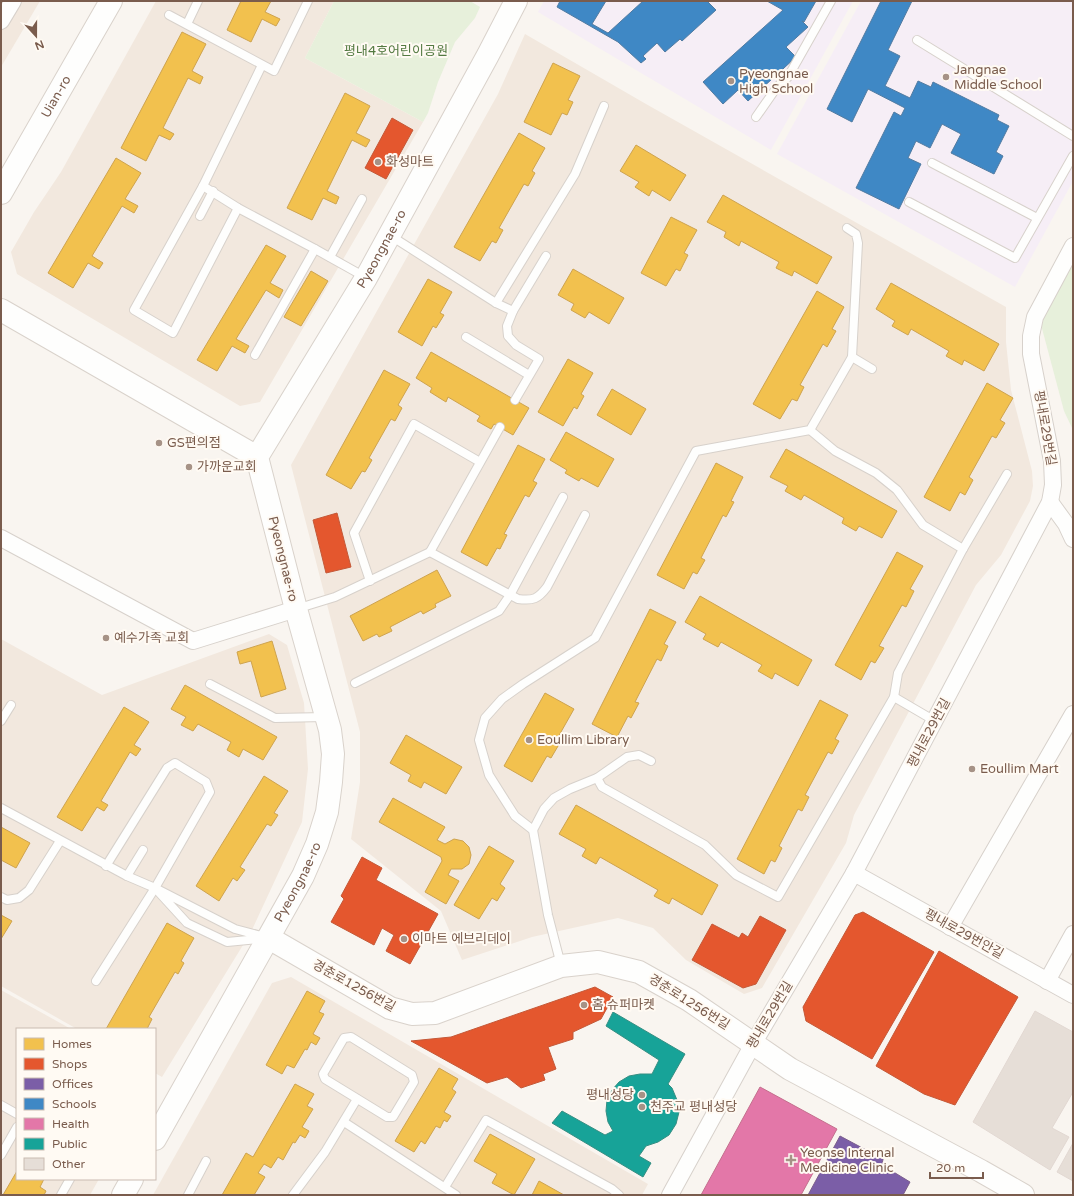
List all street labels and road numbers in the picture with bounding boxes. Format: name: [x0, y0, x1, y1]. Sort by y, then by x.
street label: Uian-ro: [38, 73, 75, 121]
street label: Pyeongnae-ro: [354, 207, 410, 291]
street label: 평내로29번길: [1031, 389, 1059, 467]
street label: Pyeongnae-ro: [265, 515, 301, 604]
street label: 평내로29번길: [904, 696, 954, 770]
street label: Pyeongnae-ro: [271, 840, 325, 925]
street label: 평내로29번안길: [922, 906, 1006, 962]
street label: 경춘로1256번길: [310, 957, 398, 1015]
street label: 경춘로1256번길: [646, 971, 732, 1033]
street label: 평내로29번길: [744, 978, 796, 1052]

